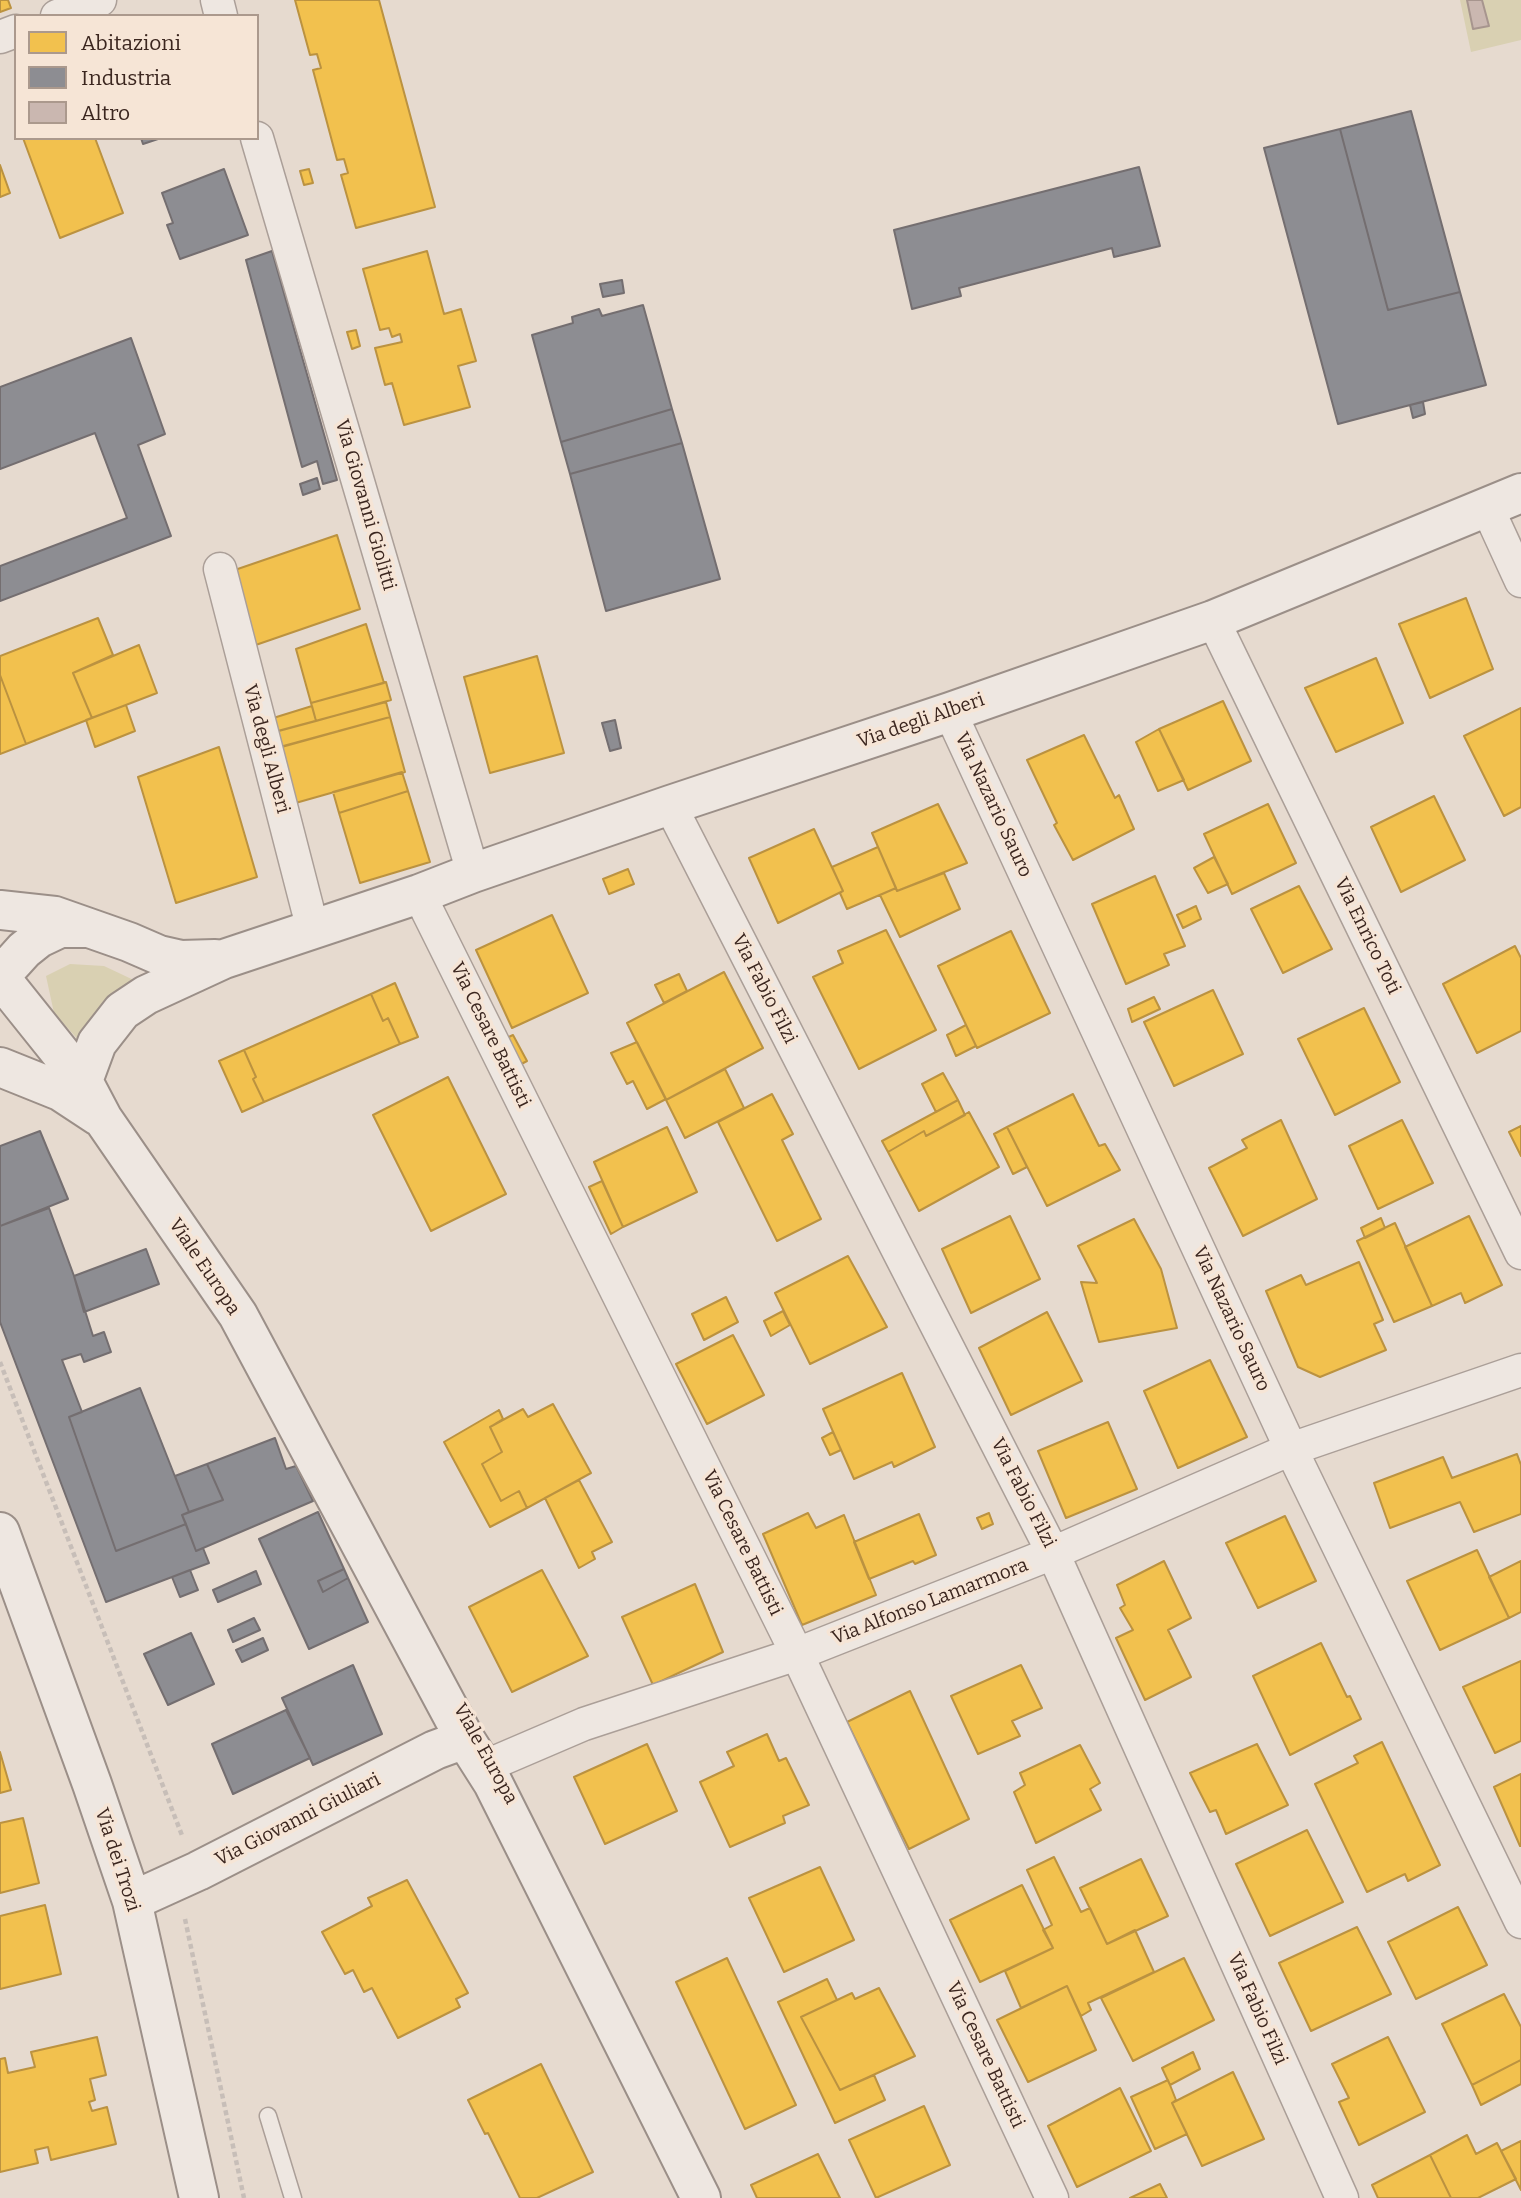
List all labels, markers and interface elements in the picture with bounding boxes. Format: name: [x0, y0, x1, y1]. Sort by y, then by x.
legend: [14, 14, 259, 140]
text: Abitazioni: [81, 30, 181, 56]
text: Industria: [81, 65, 171, 91]
text: Altro: [81, 100, 130, 126]
street label: Via Giovanni Giolitti: [330, 417, 400, 593]
street label: Via degli Alberi: [238, 682, 294, 816]
street label: Via degli Alberi: [855, 689, 987, 753]
street label: Via Nazario Sauro: [949, 729, 1037, 881]
street label: Via Enrico Toti: [1329, 874, 1405, 998]
street label: Via Fabio Filzi: [727, 930, 801, 1048]
street label: Via Cesare Battisti: [445, 959, 535, 1111]
street label: Viale Europa: [163, 1214, 245, 1320]
street label: Via Nazario Sauro: [1187, 1243, 1275, 1395]
street label: Via Fabio Filzi: [986, 1434, 1060, 1552]
street label: Via Cesare Battisti: [697, 1467, 787, 1619]
street label: Via Alfonso Lamarmora: [829, 1554, 1031, 1650]
street label: Viale Europa: [448, 1700, 522, 1808]
street label: Via Giovanni Giuliari: [212, 1768, 384, 1872]
street label: Via dei Trozi: [90, 1805, 144, 1915]
street label: Via Fabio Filzi: [1222, 1949, 1292, 2069]
street label: Via Cesare Battisti: [941, 1978, 1029, 2132]

